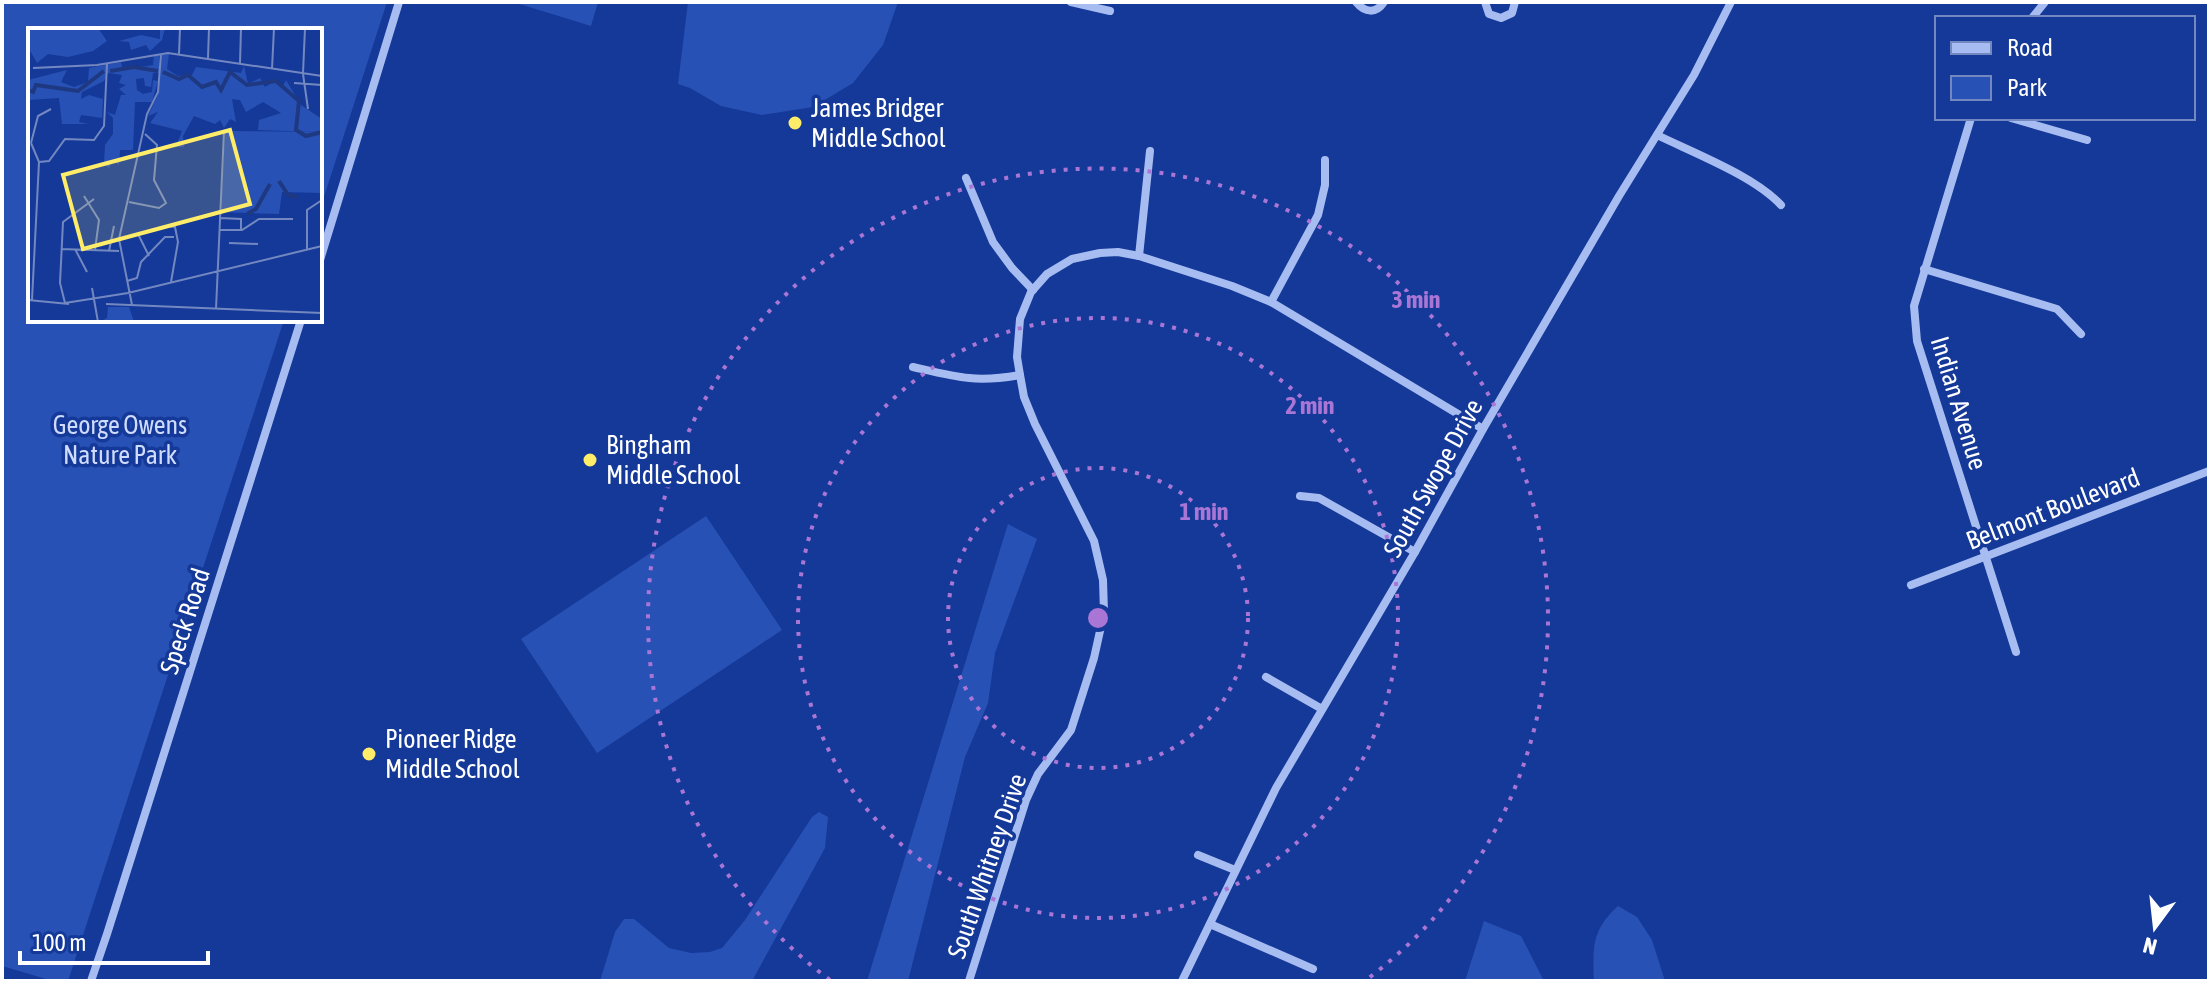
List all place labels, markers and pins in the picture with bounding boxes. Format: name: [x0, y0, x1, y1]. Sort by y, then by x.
place label: James Bridger Middle School: [811, 93, 946, 153]
marker: James Bridger Middle School: [786, 114, 804, 132]
place label: Bingham Middle School: [606, 430, 741, 490]
marker: Bingham Middle School: [581, 451, 599, 469]
centre of rings: [1084, 604, 1112, 632]
place label: Pioneer Ridge Middle School: [385, 724, 520, 784]
marker: Pioneer Ridge Middle School: [360, 745, 378, 763]

